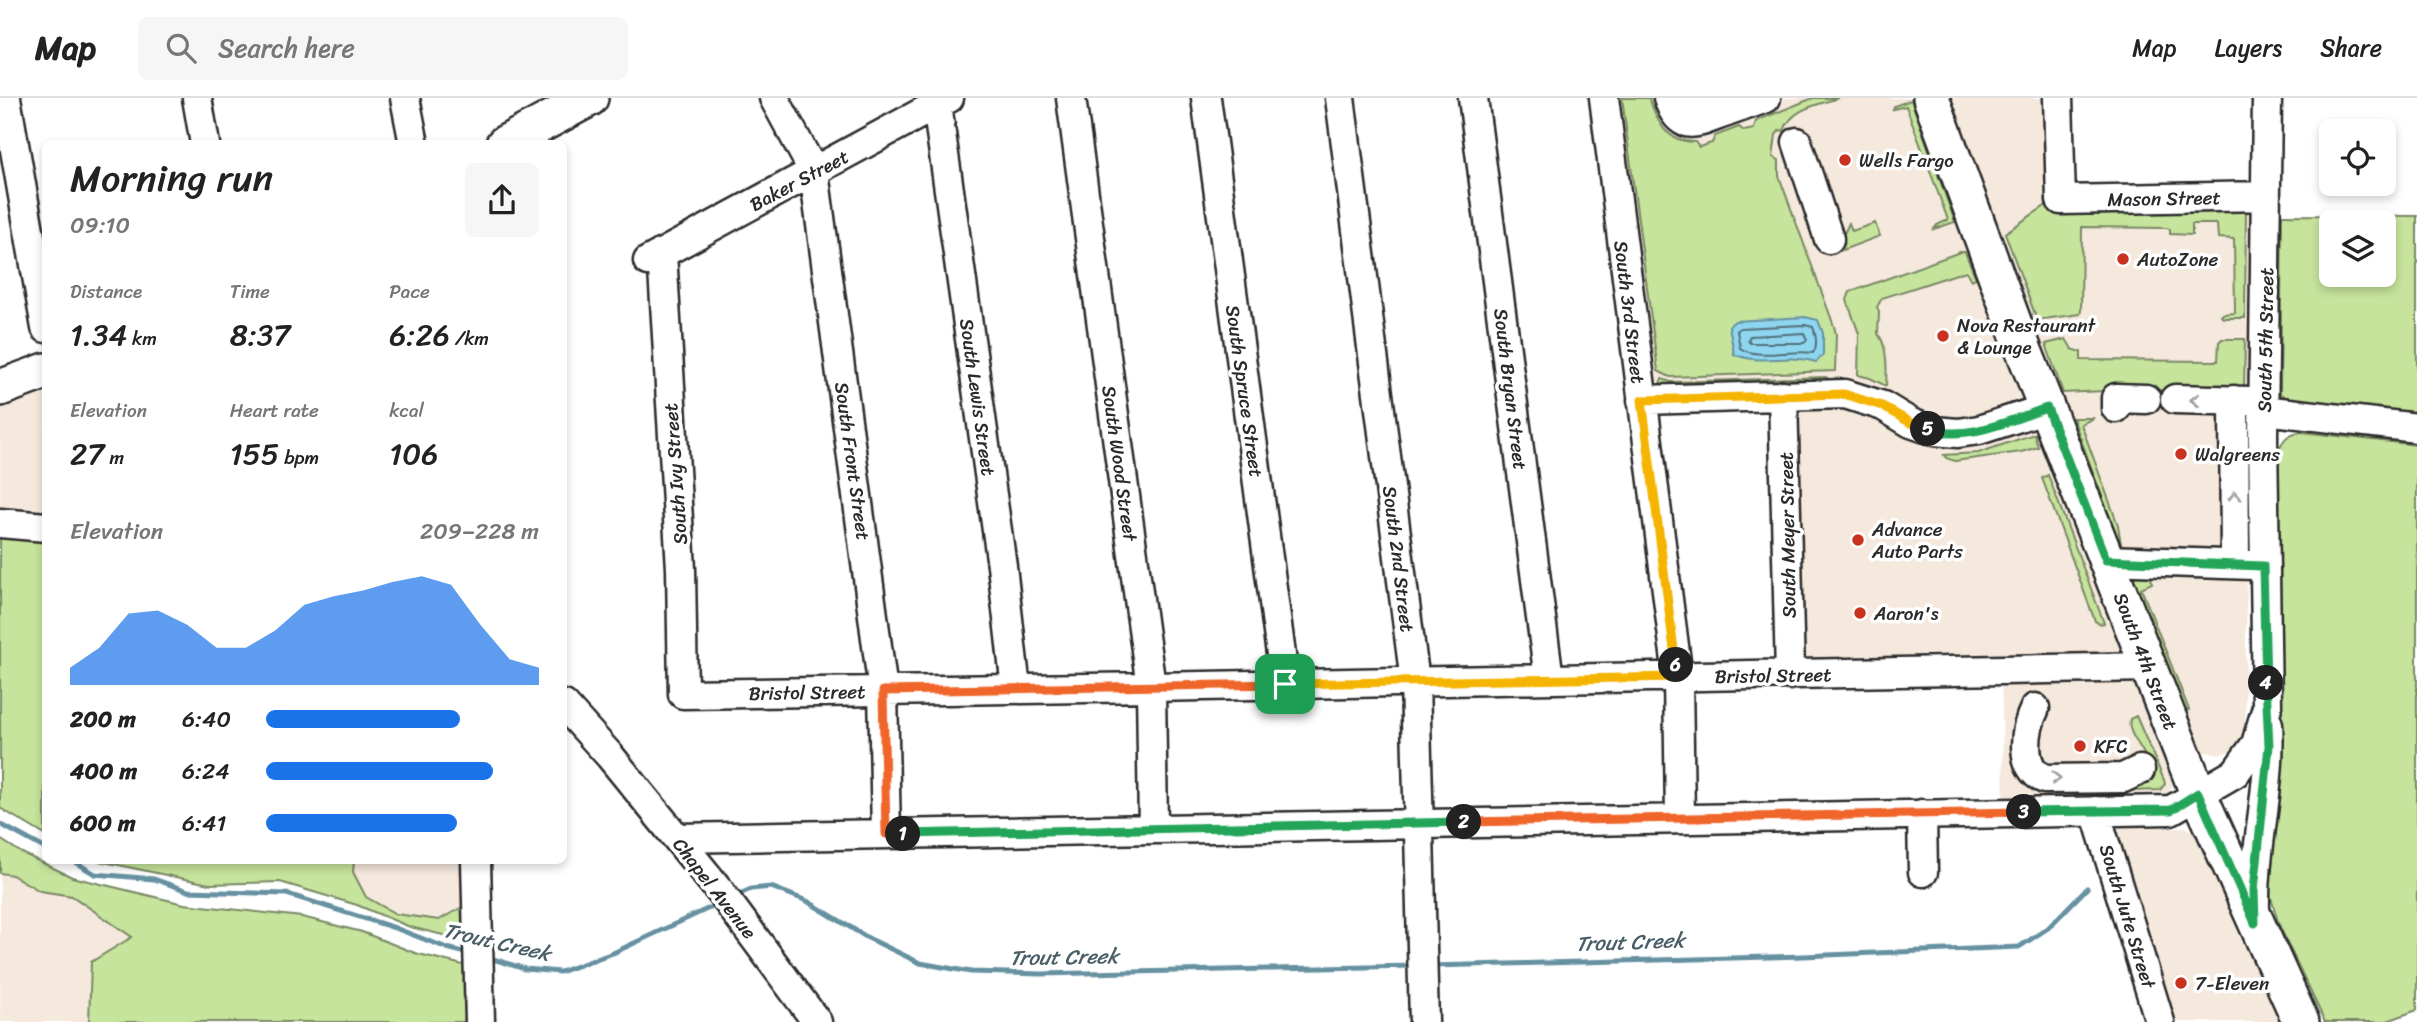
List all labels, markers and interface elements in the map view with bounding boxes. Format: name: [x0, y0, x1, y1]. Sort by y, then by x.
search box: [138, 17, 628, 80]
text: Map: [35, 19, 96, 77]
text: Search here: [218, 25, 355, 71]
text: Map: [2132, 27, 2177, 69]
text: Layers: [2215, 27, 2282, 69]
text: Share: [2320, 27, 2382, 69]
icon: search: [162, 29, 200, 67]
map controls: [2319, 119, 2396, 287]
button: locate: [2319, 119, 2396, 196]
street label: Baker Street: [743, 140, 855, 221]
place label: Wells Fargo: [1859, 144, 1954, 177]
text: Morning run: [70, 145, 273, 212]
marker: Wells Fargo: [1837, 152, 1853, 168]
button: share: [465, 163, 539, 237]
street label: Mason Street: [2107, 181, 2221, 216]
text: 09:10: [70, 205, 130, 246]
button: layers: [2319, 210, 2396, 287]
street label: South 3rd Street: [1604, 239, 1655, 386]
place label: AutoZone: [2136, 243, 2219, 276]
marker: AutoZone: [2115, 251, 2131, 267]
street label: South 5th Street: [2248, 267, 2283, 413]
text: Distance: [70, 275, 142, 308]
text: Time: [230, 275, 270, 308]
text: Pace: [389, 275, 430, 308]
street label: South Spruce Street: [1216, 303, 1273, 479]
street label: South Bryan Street: [1484, 306, 1537, 472]
text: 1.34: [70, 308, 127, 362]
text: 8:37: [230, 308, 290, 362]
text: 6:26: [389, 308, 450, 362]
place label: Nova Restaurant & Lounge: [1957, 309, 2097, 364]
street label: South Lewis Street: [950, 316, 1005, 478]
text: km: [127, 322, 157, 355]
text: /km: [450, 322, 489, 355]
marker: Nova Restaurant & Lounge: [1935, 328, 1951, 344]
street label: South Front Street: [825, 380, 880, 542]
street label: South Wood Street: [1092, 383, 1147, 544]
one-way arrow: [2189, 392, 2200, 407]
text: Elevation: [70, 394, 147, 427]
text: Heart rate: [230, 394, 319, 427]
text: kcal: [389, 394, 424, 427]
street label: South Ivy Street: [654, 402, 697, 546]
pin: 5: [1910, 412, 1946, 446]
text: 5: [1922, 412, 1933, 445]
text: 27: [70, 427, 104, 481]
text: 155: [230, 427, 279, 481]
text: 106: [389, 427, 438, 481]
place label: Walgreens: [2195, 438, 2280, 471]
text: m: [104, 441, 124, 474]
text: bpm: [279, 441, 319, 474]
marker: Walgreens: [2173, 446, 2189, 462]
street label: South Meyer Street: [1770, 452, 1805, 618]
street label: South 2nd Street: [1373, 484, 1424, 634]
one-way arrow: [2227, 490, 2243, 501]
text: Elevation: [70, 511, 163, 552]
text: 209–228 m: [420, 511, 539, 552]
place label: Advance Auto Parts: [1871, 513, 1963, 568]
marker: Advance Auto Parts: [1850, 532, 1866, 548]
street label: South 4th Street: [2104, 587, 2187, 735]
place label: Aaron's: [1873, 597, 1939, 630]
marker: Aaron's: [1852, 605, 1868, 621]
pin: 6: [1658, 648, 1694, 682]
text: 6: [1670, 648, 1681, 681]
pin: [1255, 654, 1315, 714]
street label: Bristol Street: [1714, 658, 1832, 693]
icon: arrive: [1266, 665, 1304, 703]
pin: 4: [2248, 666, 2284, 700]
text: 4: [2260, 666, 2271, 699]
street label: Bristol Street: [748, 675, 866, 710]
text: 200 m: [70, 699, 136, 740]
text: 6:40: [182, 699, 231, 740]
place label: KFC: [2094, 730, 2128, 763]
marker: KFC: [2072, 738, 2088, 754]
text: 400 m: [70, 751, 137, 792]
text: 6:24: [182, 751, 230, 792]
one-way arrow: [2051, 770, 2062, 786]
pin: 3: [2007, 794, 2042, 830]
text: 3: [2018, 795, 2029, 828]
text: 600 m: [70, 803, 136, 844]
text: 6:41: [182, 803, 226, 844]
pin: 2: [1446, 804, 1482, 840]
text: 2: [1458, 805, 1469, 838]
pin: 1: [886, 816, 920, 852]
text: 1: [898, 817, 907, 850]
street label: Chapel Avenue: [664, 830, 765, 947]
street label: South Jute Street: [2090, 840, 2166, 994]
water label: Trout Creek: [440, 911, 557, 973]
water label: Trout Creek: [1575, 921, 1688, 963]
water label: Trout Creek: [1009, 937, 1122, 977]
place label: 7-Eleven: [2195, 967, 2269, 1000]
marker: 7-Eleven: [2173, 975, 2189, 991]

